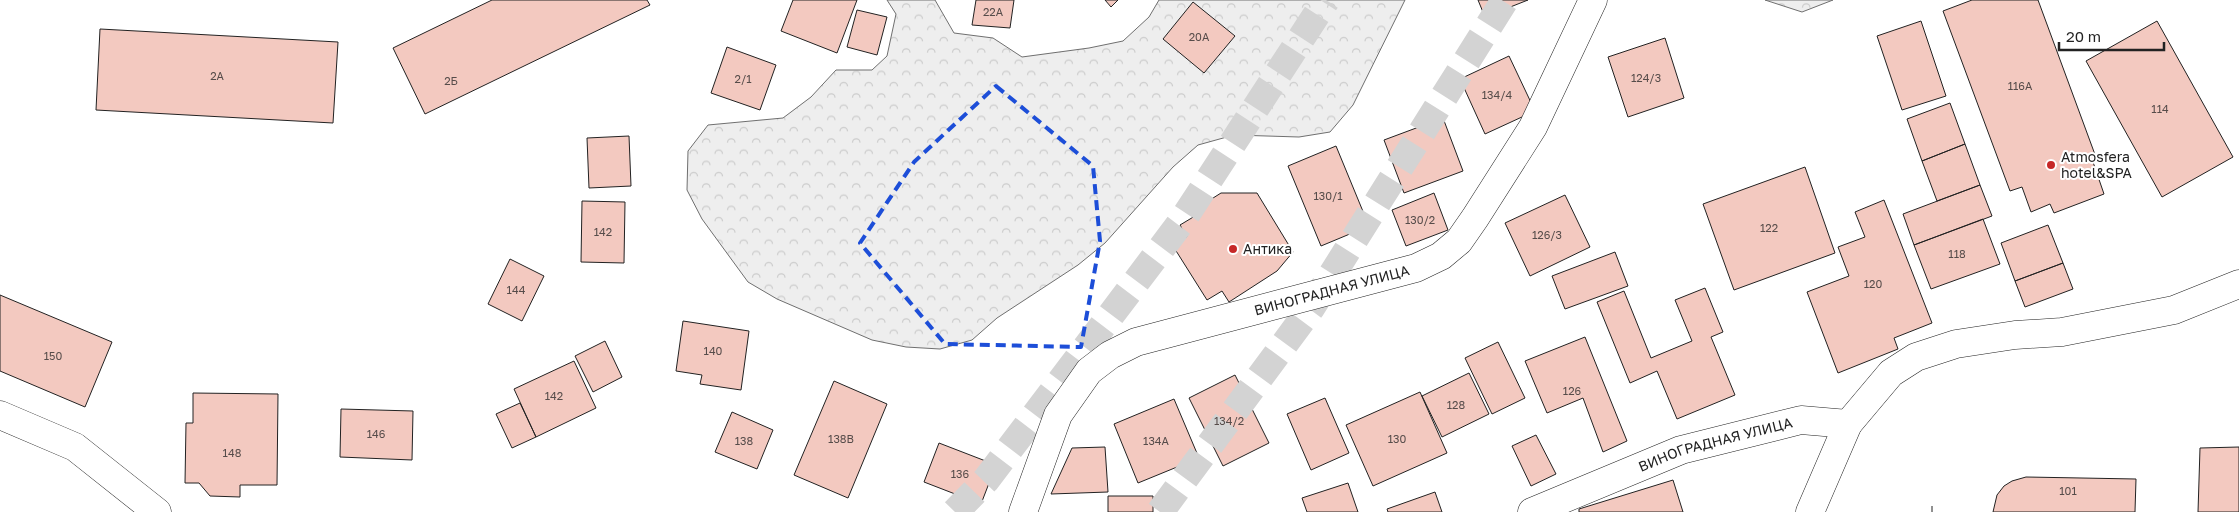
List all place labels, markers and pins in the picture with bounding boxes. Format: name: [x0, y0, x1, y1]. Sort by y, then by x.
place label: Atmosfera hotel&SPA: [2061, 148, 2133, 181]
marker: Atmosfera hotel&SPA: [2045, 159, 2057, 171]
place label: Антика: [1243, 240, 1292, 257]
marker: Антика: [1227, 243, 1239, 255]

